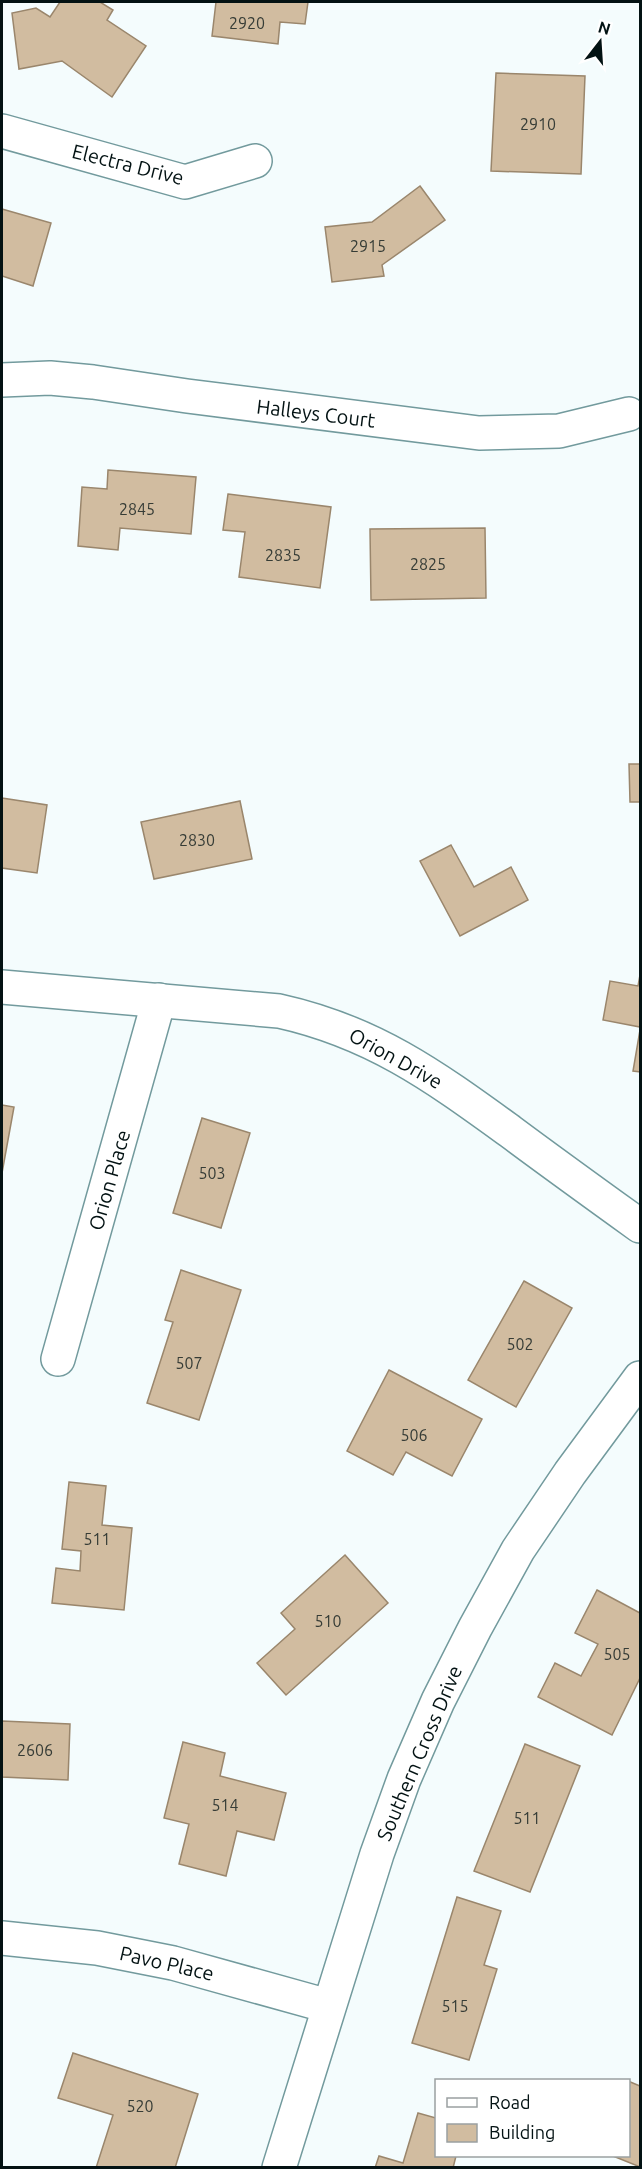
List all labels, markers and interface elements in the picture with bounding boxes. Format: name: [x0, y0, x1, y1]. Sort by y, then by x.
north arrow: [570, 12, 630, 72]
house number: 2920: [229, 14, 265, 32]
text: N: [596, 17, 613, 38]
house number: 2910: [520, 115, 556, 133]
street label: Electra Drive: [70, 139, 186, 189]
house number: 2915: [350, 237, 386, 255]
street label: Halleys Court: [255, 394, 377, 432]
house number: 2845: [119, 500, 155, 518]
house number: 2835: [265, 546, 301, 564]
house number: 2825: [410, 555, 446, 573]
house number: 2830: [179, 831, 215, 849]
street label: Orion Drive: [345, 1023, 447, 1093]
street label: Orion Place: [84, 1127, 134, 1233]
house number: 503: [198, 1164, 226, 1182]
house number: 502: [506, 1335, 534, 1353]
house number: 507: [175, 1354, 203, 1372]
house number: 506: [400, 1426, 428, 1444]
house number: 511: [83, 1530, 111, 1548]
house number: 510: [314, 1612, 342, 1630]
house number: 505: [603, 1645, 631, 1663]
street label: Southern Cross Drive: [372, 1662, 466, 1844]
house number: 2606: [17, 1741, 53, 1759]
house number: 514: [211, 1796, 239, 1814]
house number: 511: [513, 1809, 541, 1827]
street label: Pavo Place: [118, 1941, 216, 1985]
house number: 515: [441, 1997, 469, 2015]
legend: [435, 2079, 630, 2157]
text: Road: [489, 2092, 531, 2112]
house number: 520: [126, 2097, 154, 2115]
text: Building: [489, 2122, 555, 2142]

